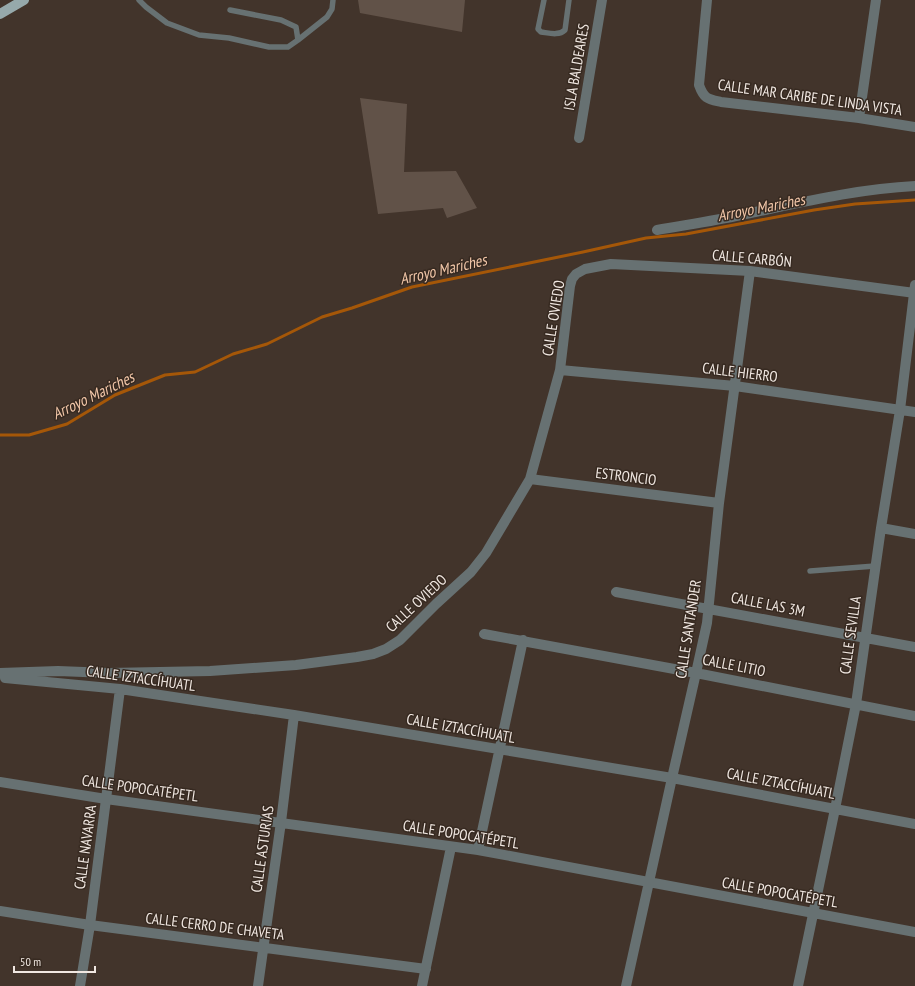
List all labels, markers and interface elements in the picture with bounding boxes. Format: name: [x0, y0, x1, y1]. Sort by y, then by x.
street label: ISLA BALDEARES: [559, 22, 593, 112]
street label: CALLE MAR CARIBE DE LINDA VISTA: [717, 75, 904, 119]
water label: Arroyo Mariches: [716, 188, 808, 225]
street label: CALLE CARBÓN: [711, 245, 793, 271]
water label: Arroyo Mariches: [398, 249, 490, 289]
street label: CALLE OVIEDO: [538, 279, 568, 357]
street label: CALLE HIERRO: [701, 358, 779, 386]
water label: Arroyo Mariches: [49, 366, 139, 423]
street label: ESTRONCIO: [594, 463, 658, 489]
street label: CALLE OVIEDO: [382, 570, 450, 636]
street label: CALLE SANTANDER: [671, 578, 705, 680]
street label: CALLE LAS 3M: [729, 588, 807, 620]
street label: CALLE SEVILLA: [835, 594, 865, 675]
street label: CALLE LITIO: [701, 650, 767, 680]
street label: CALLE IZTACCÍHUATL: [85, 661, 198, 695]
street label: CALLE IZTACCÍHUATL: [405, 709, 518, 747]
street label: CALLE IZTACCÍHUATL: [725, 763, 838, 803]
street label: CALLE POPOCATÉPETL: [81, 770, 200, 806]
street label: CALLE NAVARRA: [70, 803, 100, 890]
street label: CALLE ASTURIAS: [247, 804, 277, 894]
street label: CALLE POPOCATÉPETL: [402, 815, 521, 853]
street label: CALLE POPOCATÉPETL: [721, 872, 840, 912]
street label: CALLE CERRO DE CHAVETA: [145, 908, 286, 944]
scale bar: [14, 948, 95, 974]
text: 50 m: [20, 954, 41, 969]

